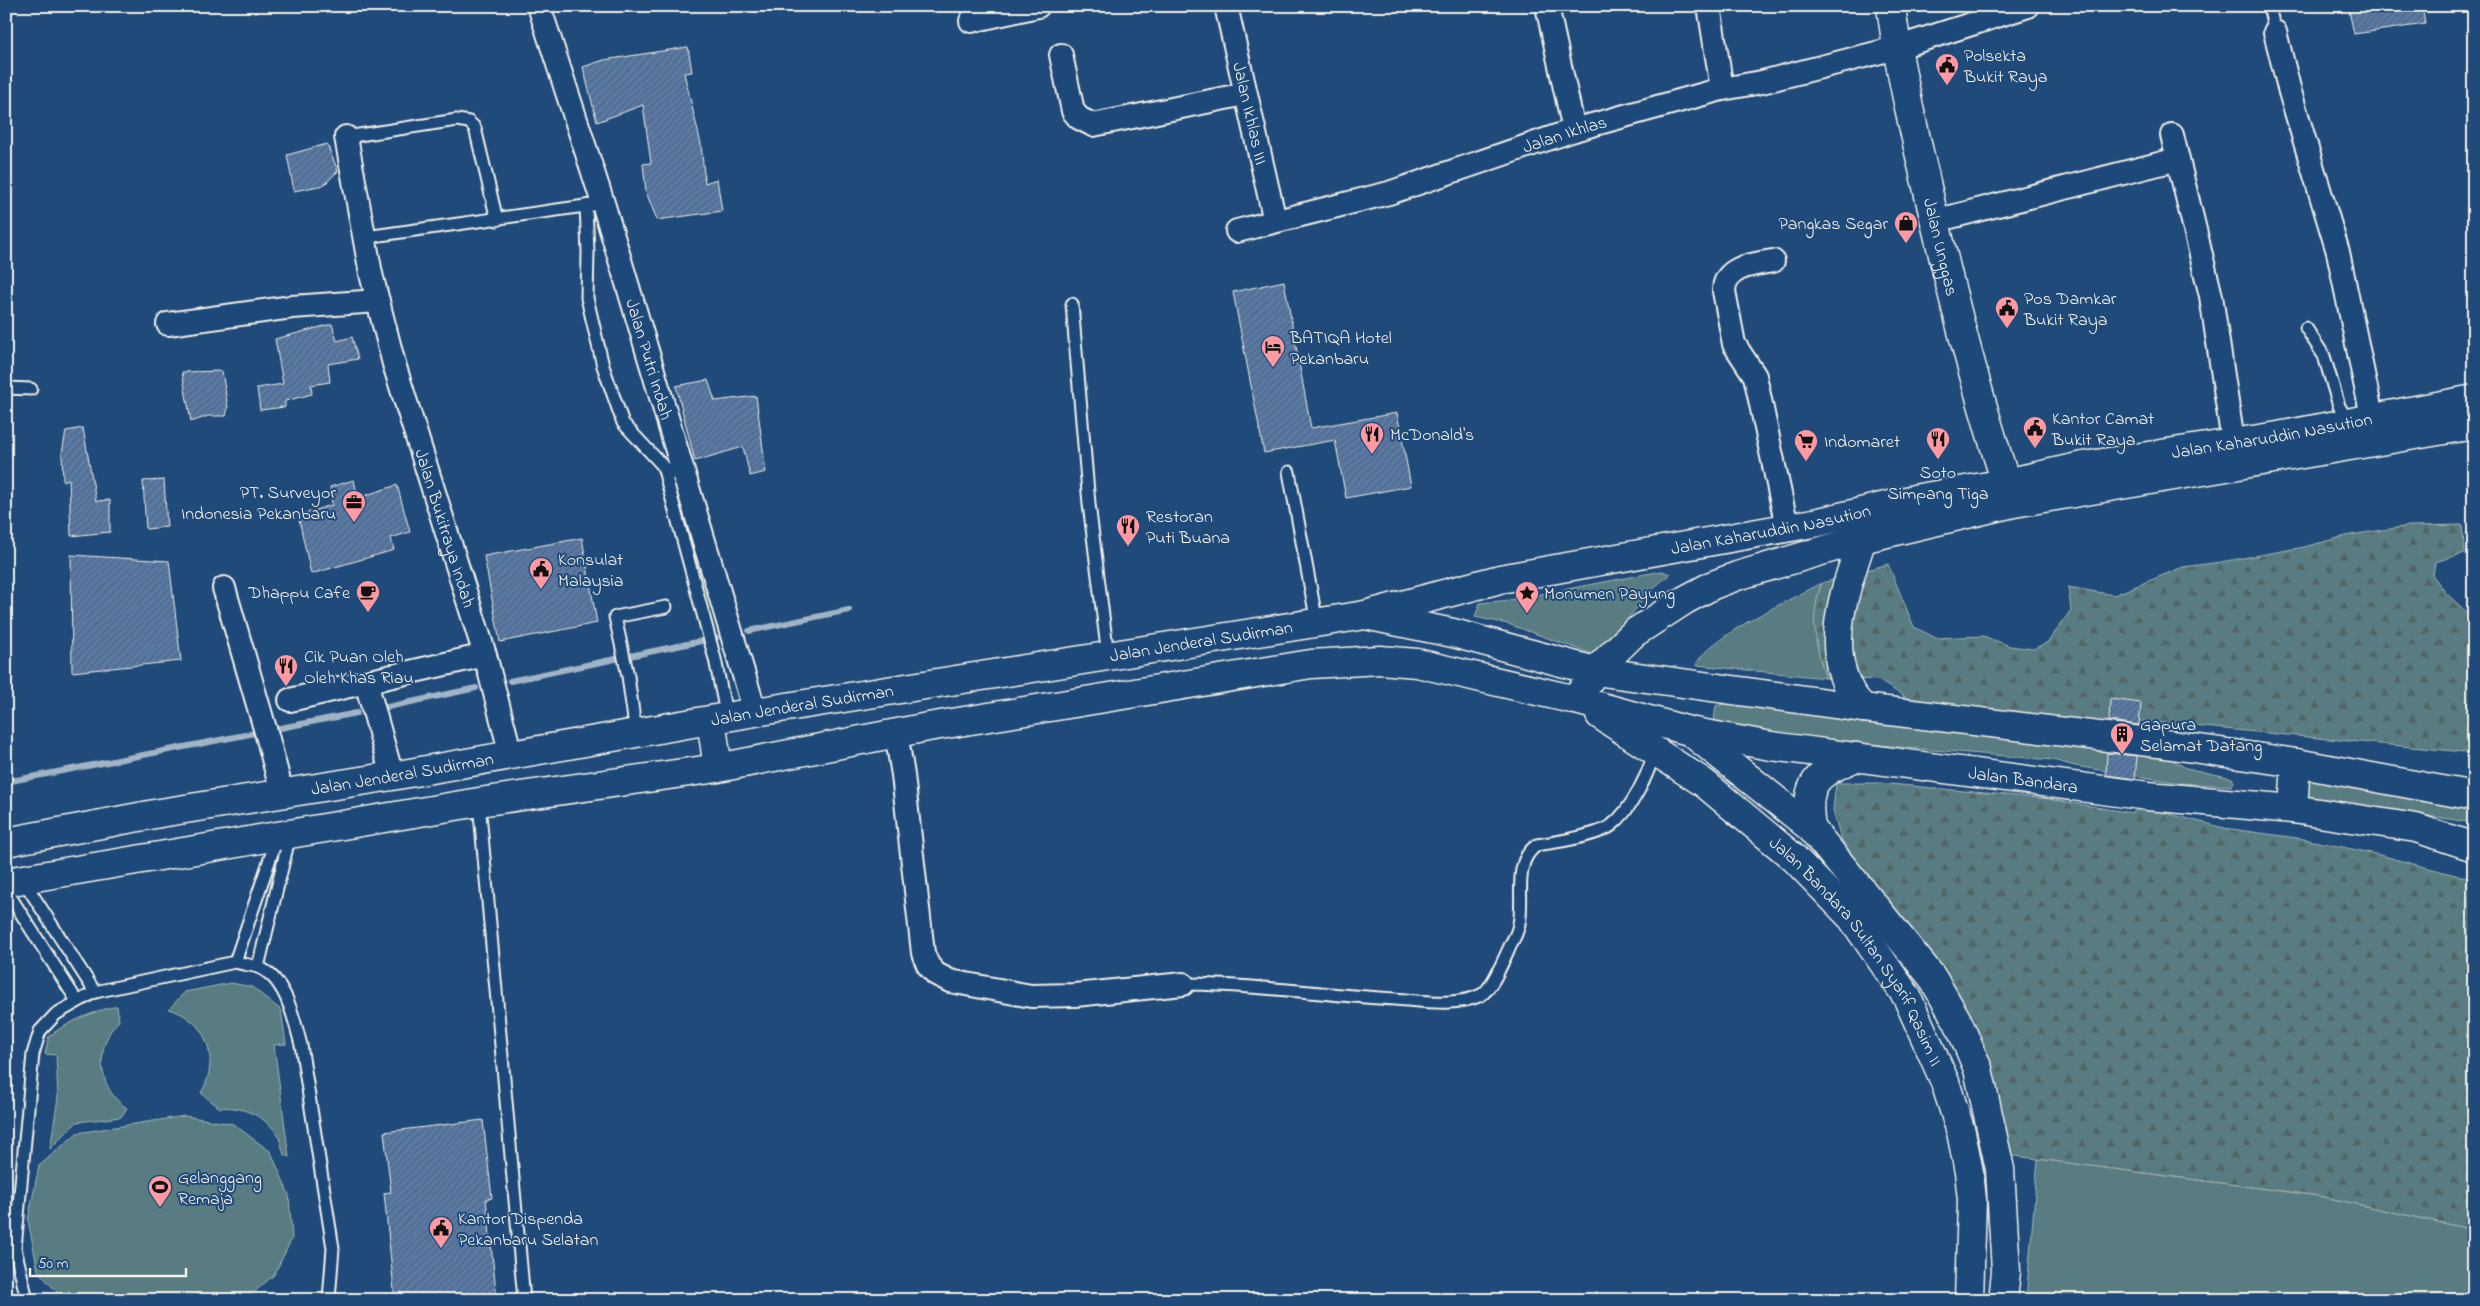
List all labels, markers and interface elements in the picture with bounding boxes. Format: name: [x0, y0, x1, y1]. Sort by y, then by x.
place label: Polsekta Bukit Raya: [1963, 44, 2047, 91]
public building icon: Polsekta Bukit Raya: [1934, 52, 1960, 86]
street label: Jalan Ikhlas III: [1224, 60, 1273, 168]
street label: Jalan Ikhlas: [1520, 110, 1610, 162]
street label: Jalan Unggas: [1915, 196, 1963, 299]
shop icon: Pangkas Segar: [1893, 210, 1919, 244]
place label: Pangkas Segar: [1778, 212, 1888, 239]
place label: Pos Damkar Bukit Raya: [2023, 287, 2117, 334]
public building icon: Pos Damkar Bukit Raya: [1994, 295, 2020, 329]
street label: Jalan Putri Indah: [617, 296, 678, 423]
place label: BATIQA Hotel Pekanbaru: [1289, 326, 1392, 373]
hotel icon: BATIQA Hotel Pekanbaru: [1260, 334, 1286, 368]
place label: Kantor Camat Bukit Raya: [2051, 407, 2154, 454]
street label: Jalan Kaharuddin Nasution: [2170, 407, 2375, 467]
public building icon: Kantor Camat Bukit Raya: [2022, 415, 2048, 449]
restaurant icon: McDonald's: [1359, 421, 1385, 455]
place label: McDonald's: [1390, 423, 1474, 449]
restaurant icon: Soto Simpang Tiga: [1925, 426, 1951, 460]
supermarket icon: Indomaret: [1793, 428, 1819, 462]
place label: Indomaret: [1824, 430, 1900, 456]
street label: Jalan Bukitraya Indah: [406, 446, 480, 611]
place label: Soto Simpang Tiga: [1887, 461, 1989, 509]
place label: PT. Surveyor Indonesia Pekanbaru: [181, 481, 336, 528]
office icon: PT. Surveyor Indonesia Pekanbaru: [341, 489, 367, 523]
street label: Jalan Kaharuddin Nasution: [1669, 499, 1874, 563]
place label: Restoran Puti Buana: [1146, 505, 1230, 552]
restaurant icon: Restoran Puti Buana: [1115, 513, 1141, 547]
place label: Konsulat Malaysia: [558, 548, 624, 595]
public building icon: Konsulat Malaysia: [528, 556, 554, 590]
cafe icon: Dhappu Cafe: [355, 579, 381, 613]
place icon: Monumen Payung: [1514, 580, 1540, 614]
place label: Dhappu Cafe: [247, 581, 351, 607]
place label: Monumen Payung: [1544, 582, 1675, 609]
street label: Jalan Jenderal Sudirman: [1108, 616, 1295, 670]
place label: Cik Puan Oleh Oleh Khas Riau: [304, 645, 414, 692]
restaurant icon: Cik Puan Oleh Oleh Khas Riau: [273, 653, 299, 687]
street label: Jalan Jenderal Sudirman: [709, 679, 896, 735]
place label: Gapura Selamat Datang: [2140, 713, 2262, 761]
building icon: Gapura Selamat Datang: [2109, 721, 2135, 755]
street label: Jalan Jenderal Sudirman: [309, 747, 496, 804]
street label: Jalan Bandara: [1966, 761, 2080, 802]
street label: Jalan Bandara Sultan Syarif Qasim II: [1762, 831, 1947, 1071]
place label: Gelanggang Remaja: [178, 1166, 262, 1213]
sports icon: Gelanggang Remaja: [147, 1174, 173, 1208]
place label: Kantor Dispenda Pekanbaru Selatan: [458, 1207, 599, 1254]
public building icon: Kantor Dispenda Pekanbaru Selatan: [428, 1215, 454, 1249]
scale bar: [30, 1246, 186, 1278]
text: 50 m: [38, 1253, 69, 1275]

